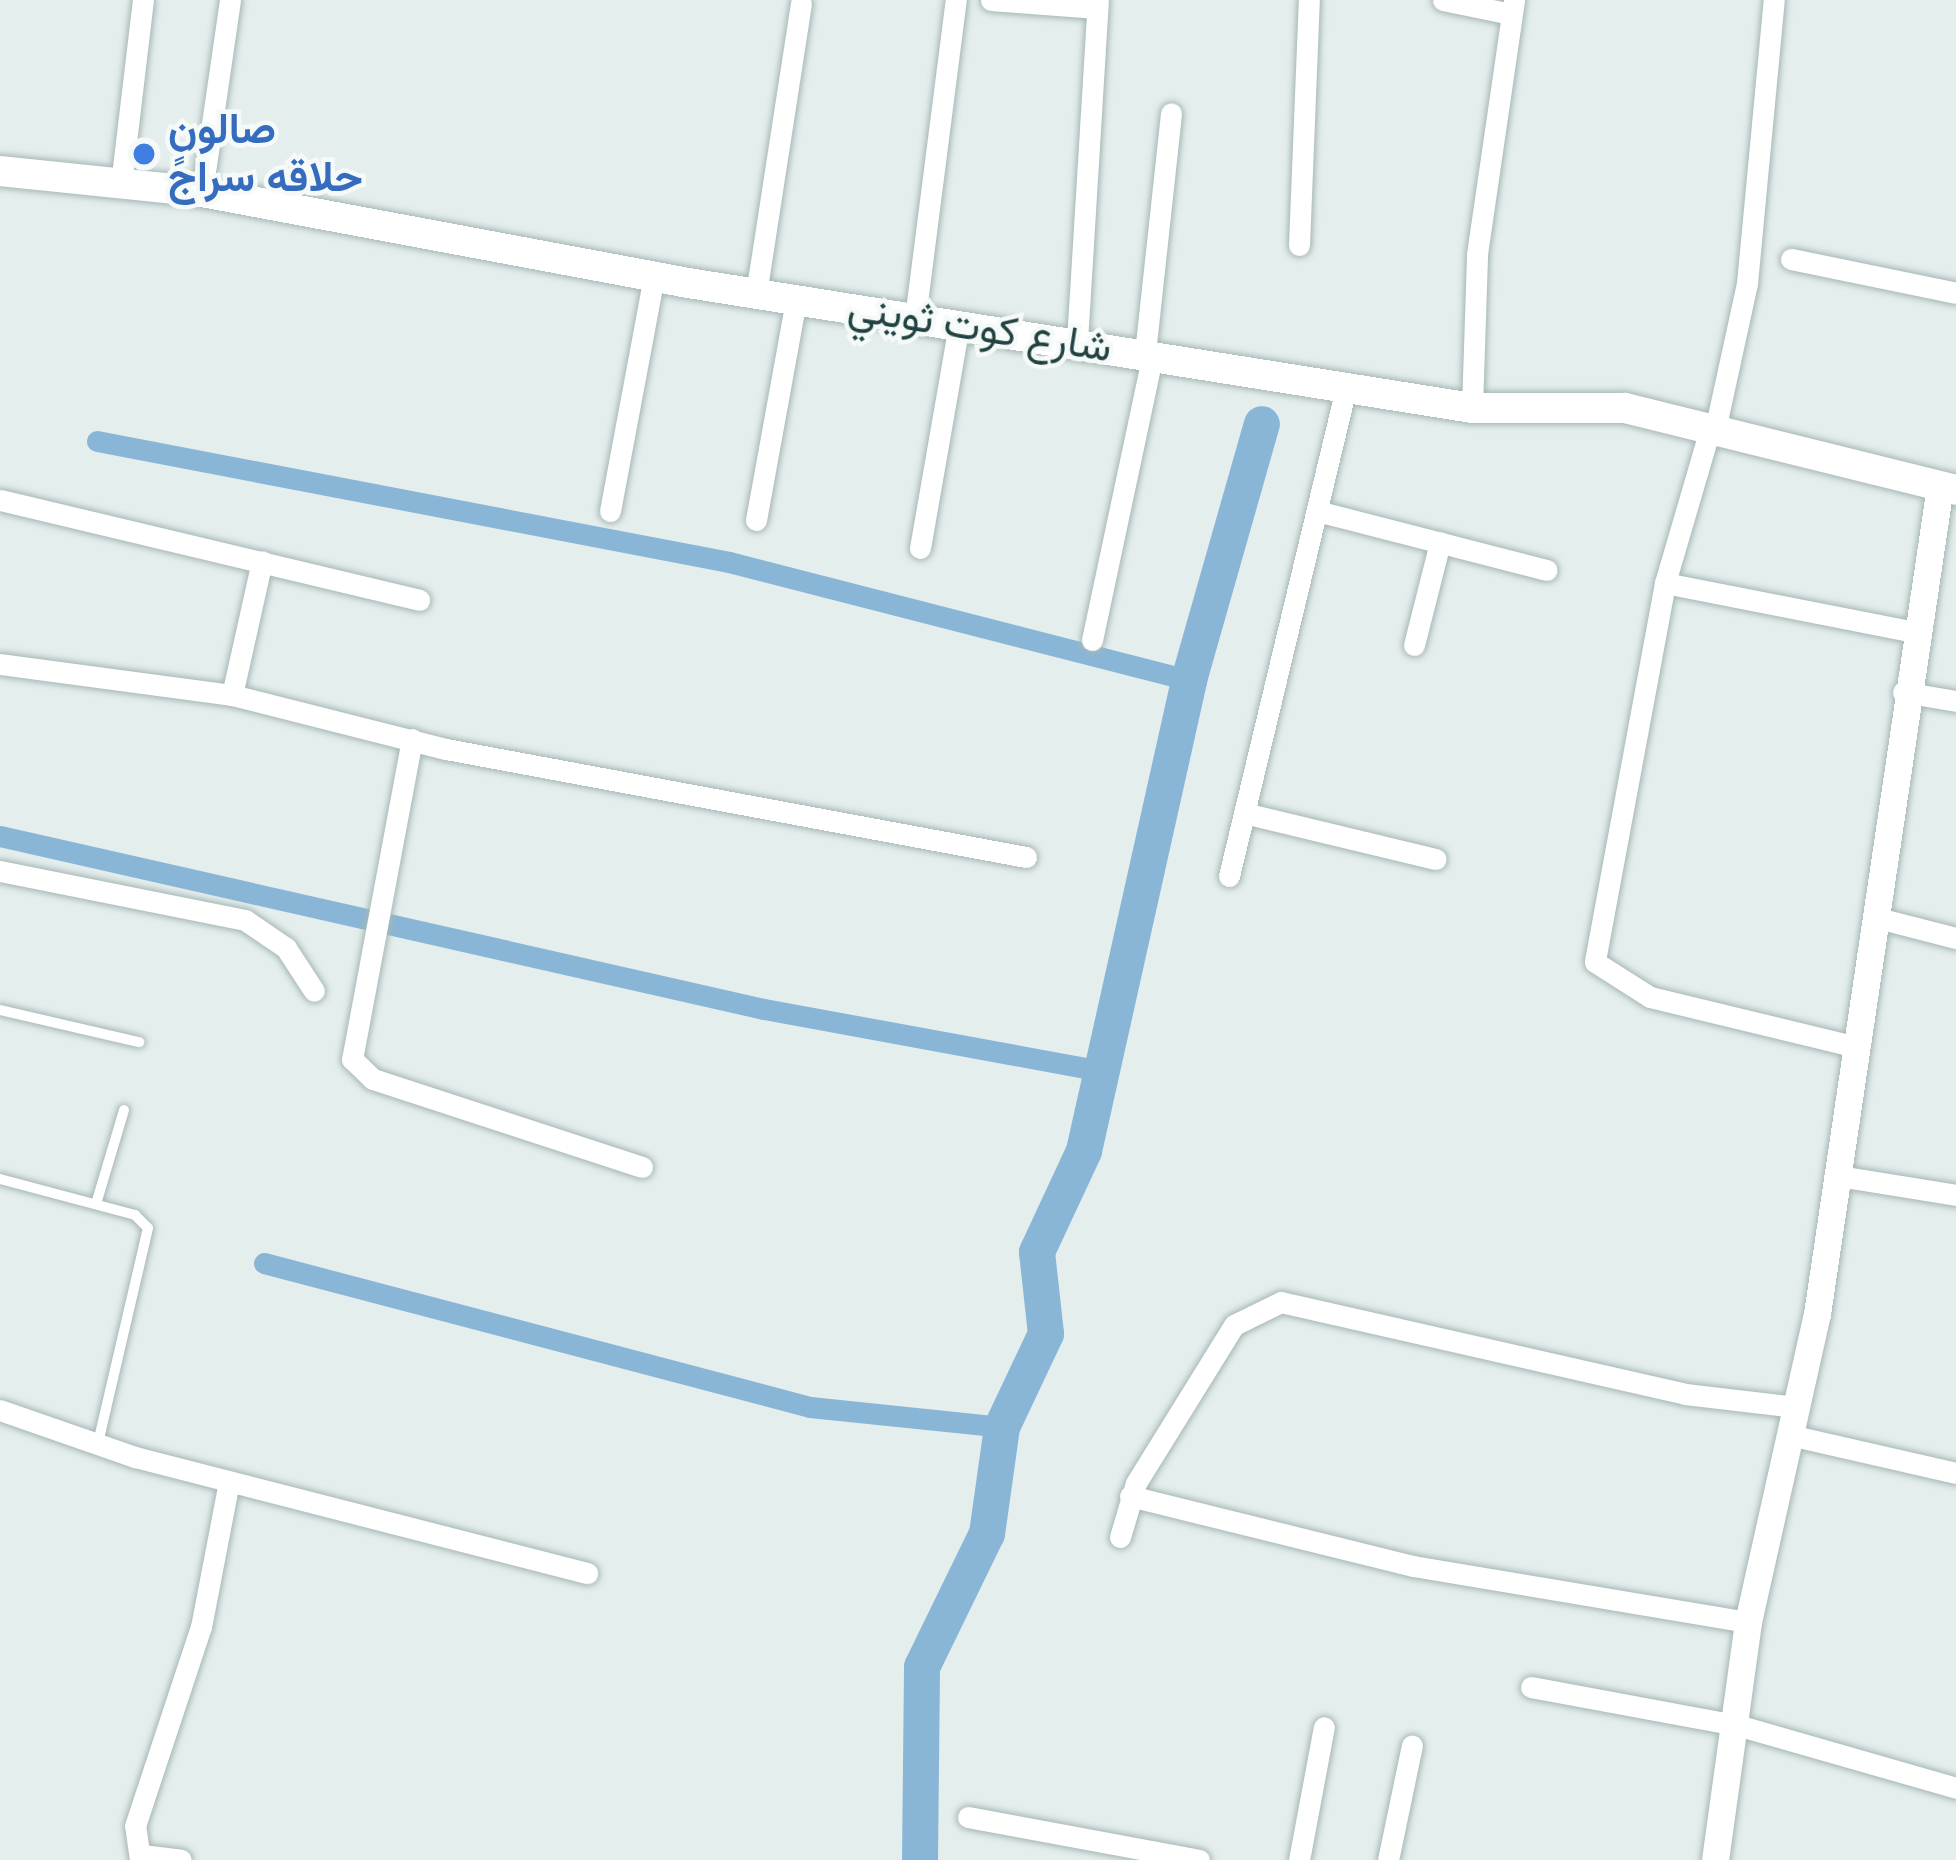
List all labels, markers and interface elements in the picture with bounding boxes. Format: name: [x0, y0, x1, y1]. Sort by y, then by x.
place label: صالون حلاقه سراجً: [168, 105, 363, 204]
marker: صالون حلاقه سراجً: [131, 141, 157, 167]
street label: شارع كوت ثويني: [845, 282, 1115, 374]

